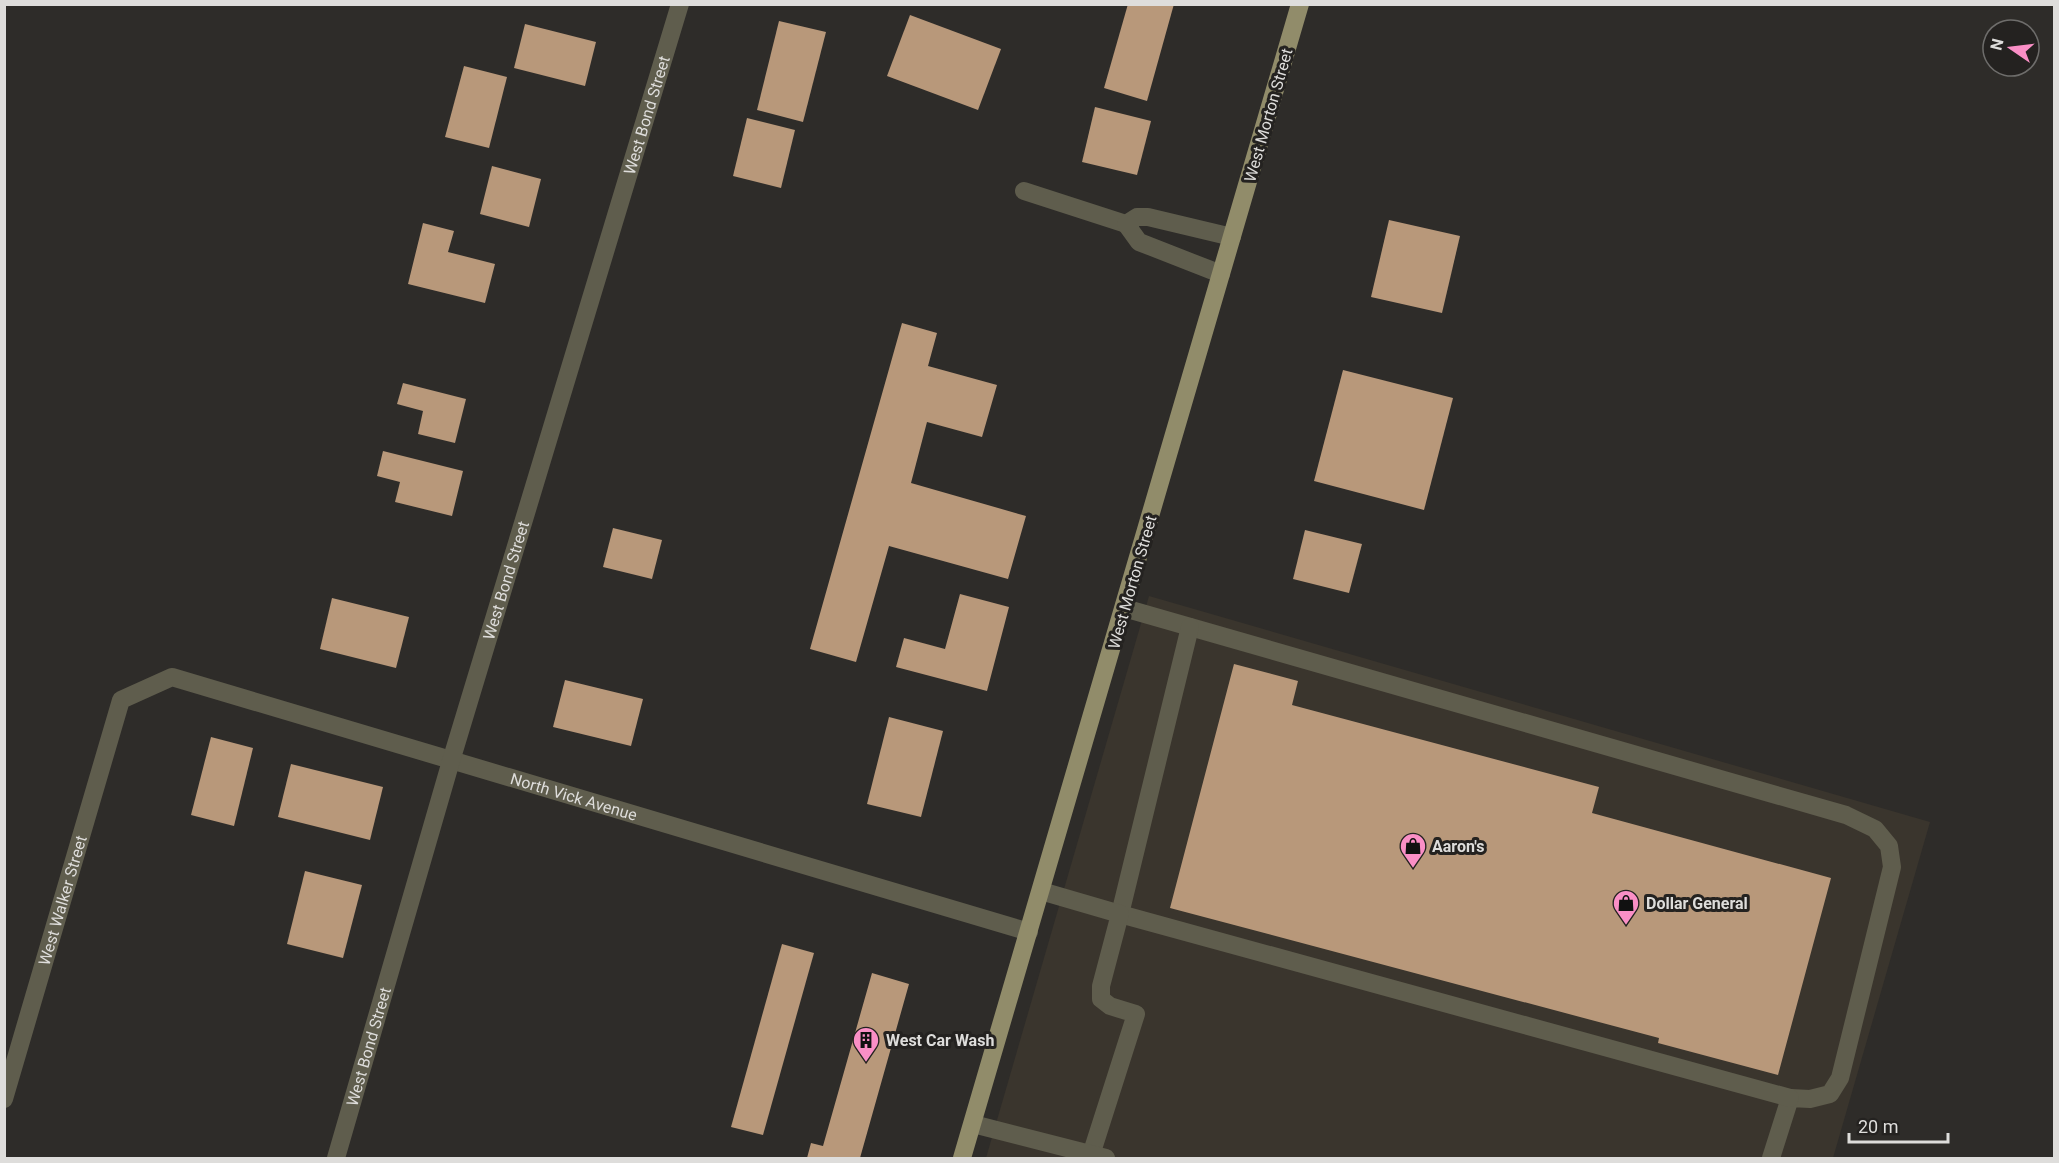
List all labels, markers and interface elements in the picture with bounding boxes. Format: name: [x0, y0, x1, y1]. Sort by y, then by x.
north arrow: [1981, 18, 2041, 78]
text: N: [1986, 37, 2008, 52]
street label: West Morton Street: [1240, 46, 1297, 184]
street label: West Bond Street: [620, 54, 674, 177]
street label: West Morton Street: [1104, 513, 1161, 651]
street label: West Bond Street: [479, 519, 533, 642]
street label: North Vick Avenue: [508, 769, 639, 825]
shop icon: Aaron's: [1398, 831, 1428, 869]
street label: West Walker Street: [35, 833, 91, 968]
place label: Aaron's: [1432, 837, 1484, 856]
shop icon: Dollar General: [1611, 888, 1641, 926]
place label: Dollar General: [1646, 894, 1748, 913]
street label: West Bond Street: [343, 985, 395, 1108]
building icon: West Car Wash: [851, 1025, 881, 1063]
place label: West Car Wash: [886, 1031, 994, 1050]
scale bar: [1849, 1106, 1948, 1144]
text: 20 m: [1858, 1116, 1898, 1137]

